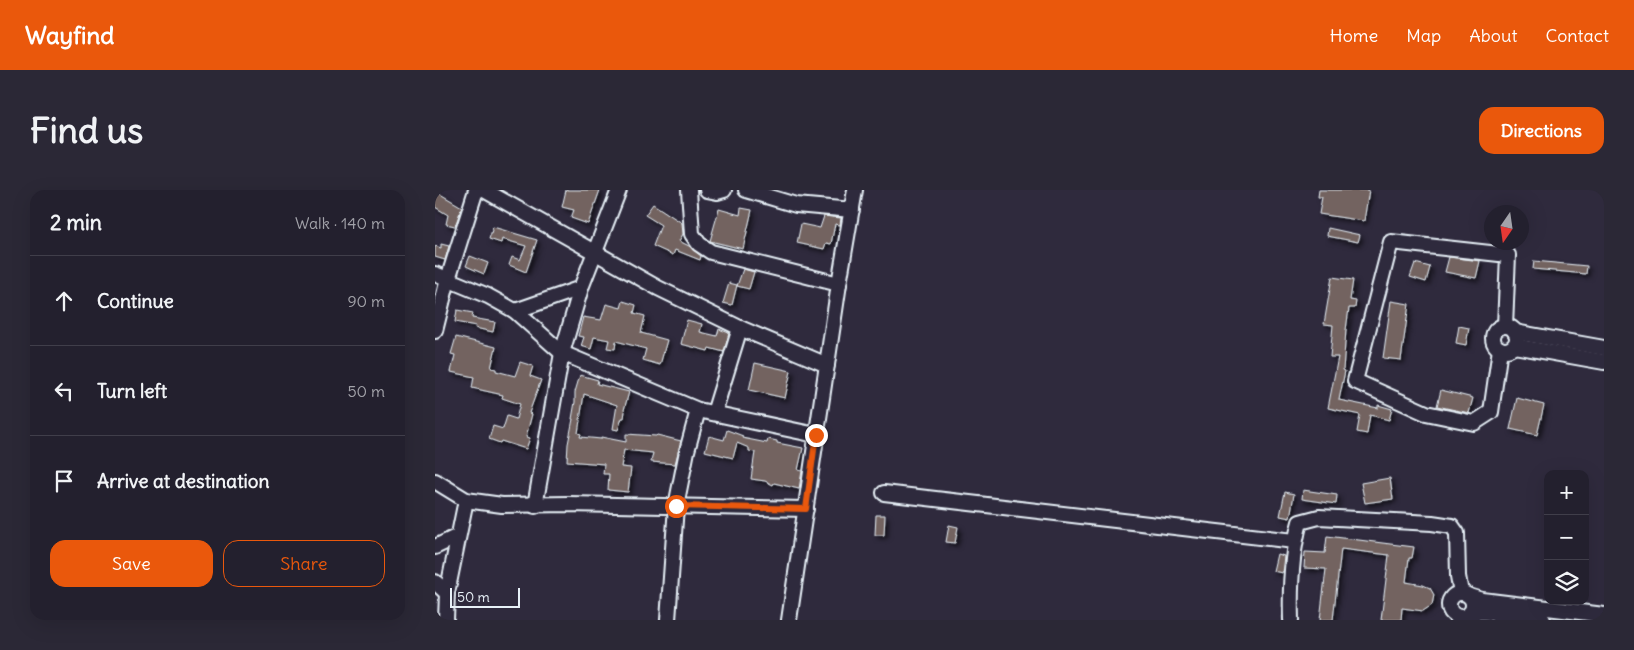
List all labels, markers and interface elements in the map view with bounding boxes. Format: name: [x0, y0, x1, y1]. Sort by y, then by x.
text: Wayfind: [25, 20, 114, 50]
text: Home: [1330, 24, 1378, 47]
text: Map: [1406, 24, 1441, 47]
text: About: [1469, 24, 1517, 47]
text: Contact: [1545, 24, 1609, 47]
button: Directions: [1479, 107, 1604, 154]
text: Find us: [30, 108, 143, 152]
north arrow: [1484, 205, 1529, 250]
text: 2 min: [50, 209, 102, 236]
text: Walk · 140 m: [295, 213, 385, 233]
icon: ahead: [50, 287, 78, 315]
text: Continue: [97, 289, 174, 313]
text: 90 m: [347, 291, 385, 311]
icon: left: [50, 377, 78, 405]
text: Turn left: [97, 379, 167, 403]
text: 50 m: [347, 381, 385, 401]
route end: [805, 424, 828, 447]
icon: arrive: [50, 467, 78, 495]
text: Arrive at destination: [97, 469, 270, 493]
map controls: [1544, 470, 1589, 605]
button: +: [1544, 470, 1589, 515]
route start: [665, 495, 688, 518]
button: −: [1544, 515, 1589, 560]
button: Save: [50, 540, 213, 587]
button: Share: [223, 540, 385, 587]
button: layers: [1544, 560, 1589, 605]
scale bar: [450, 585, 520, 608]
text: 50 m: [457, 588, 490, 606]

